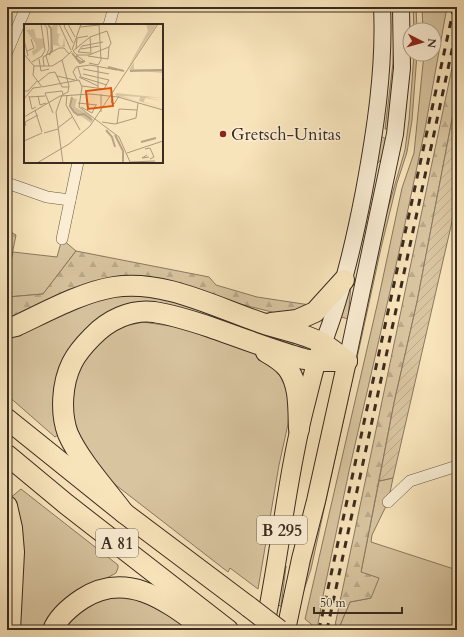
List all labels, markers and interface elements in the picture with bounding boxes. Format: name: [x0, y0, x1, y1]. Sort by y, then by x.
north arrow: [402, 22, 442, 62]
inset map: [24, 24, 163, 163]
text: N: [423, 37, 439, 49]
place label: Gretsch-Unitas: [231, 123, 341, 146]
marker: Gretsch-Unitas: [218, 129, 228, 139]
road number: B 295: [257, 516, 307, 544]
road number: A 81: [96, 529, 138, 557]
scale bar: [314, 589, 402, 615]
text: 50 m: [320, 595, 347, 611]

